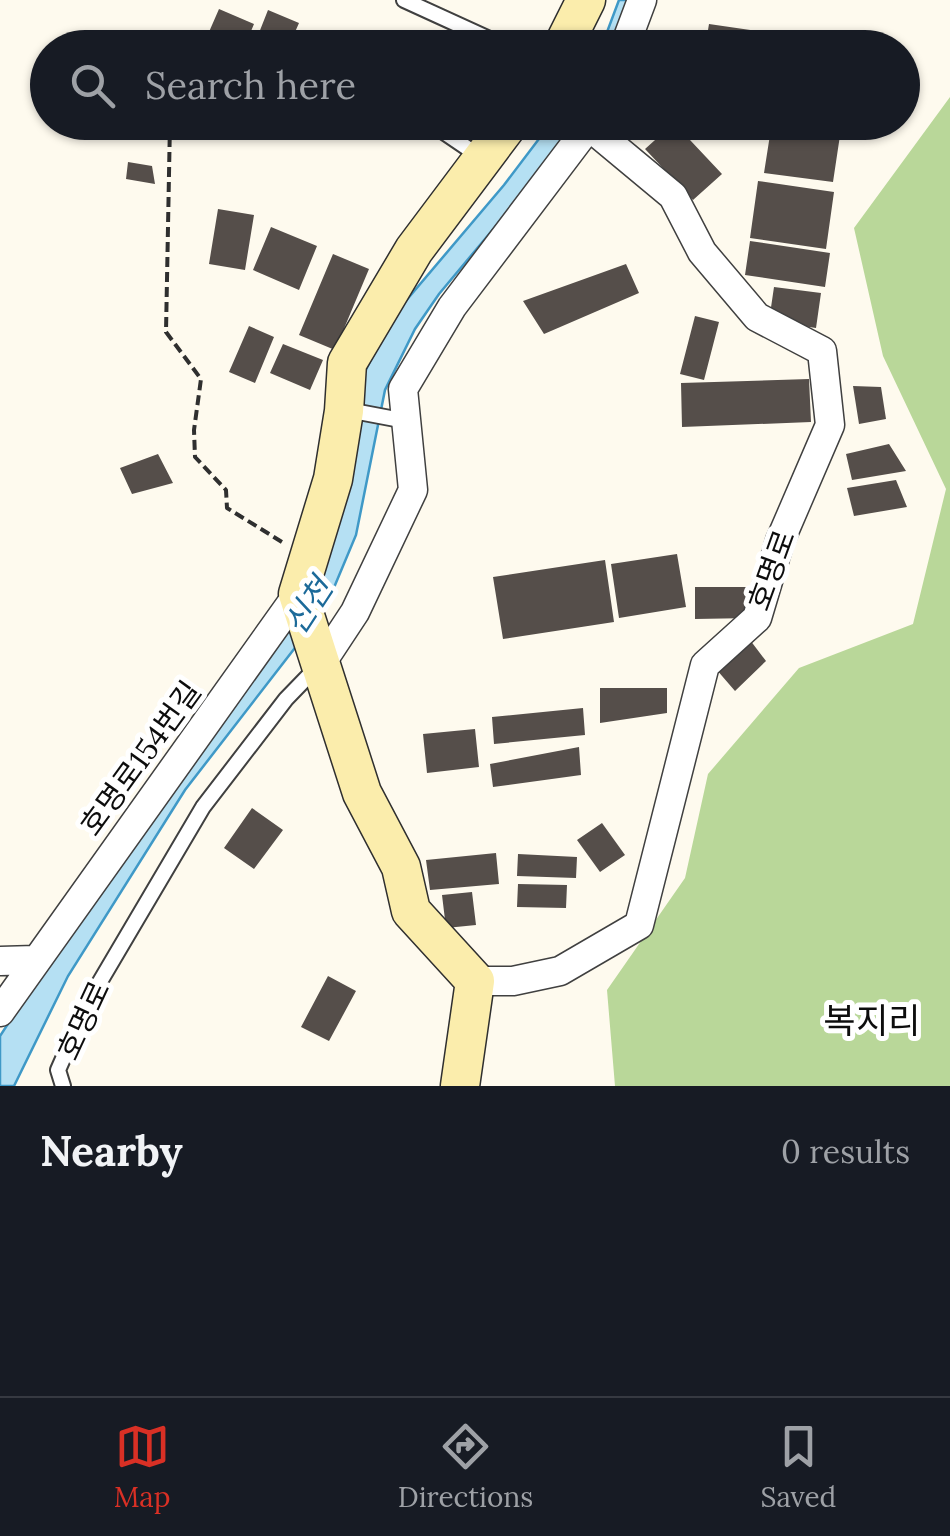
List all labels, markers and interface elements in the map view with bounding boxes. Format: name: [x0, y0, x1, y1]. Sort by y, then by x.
search box: [30, 30, 920, 140]
icon: search: [65, 58, 120, 113]
text: Search here: [145, 61, 356, 109]
street label: 호명로: [739, 525, 803, 615]
water label: 신천: [275, 567, 343, 642]
street label: 호명로154번길: [71, 673, 209, 843]
street label: 호명로: [48, 974, 118, 1066]
district label: 복지리: [824, 998, 920, 1043]
text: Nearby: [40, 1124, 183, 1178]
text: 0 results: [781, 1131, 910, 1172]
tab: Map: [114, 1419, 171, 1515]
tab: Directions: [398, 1419, 533, 1515]
tab: Saved: [761, 1419, 836, 1515]

